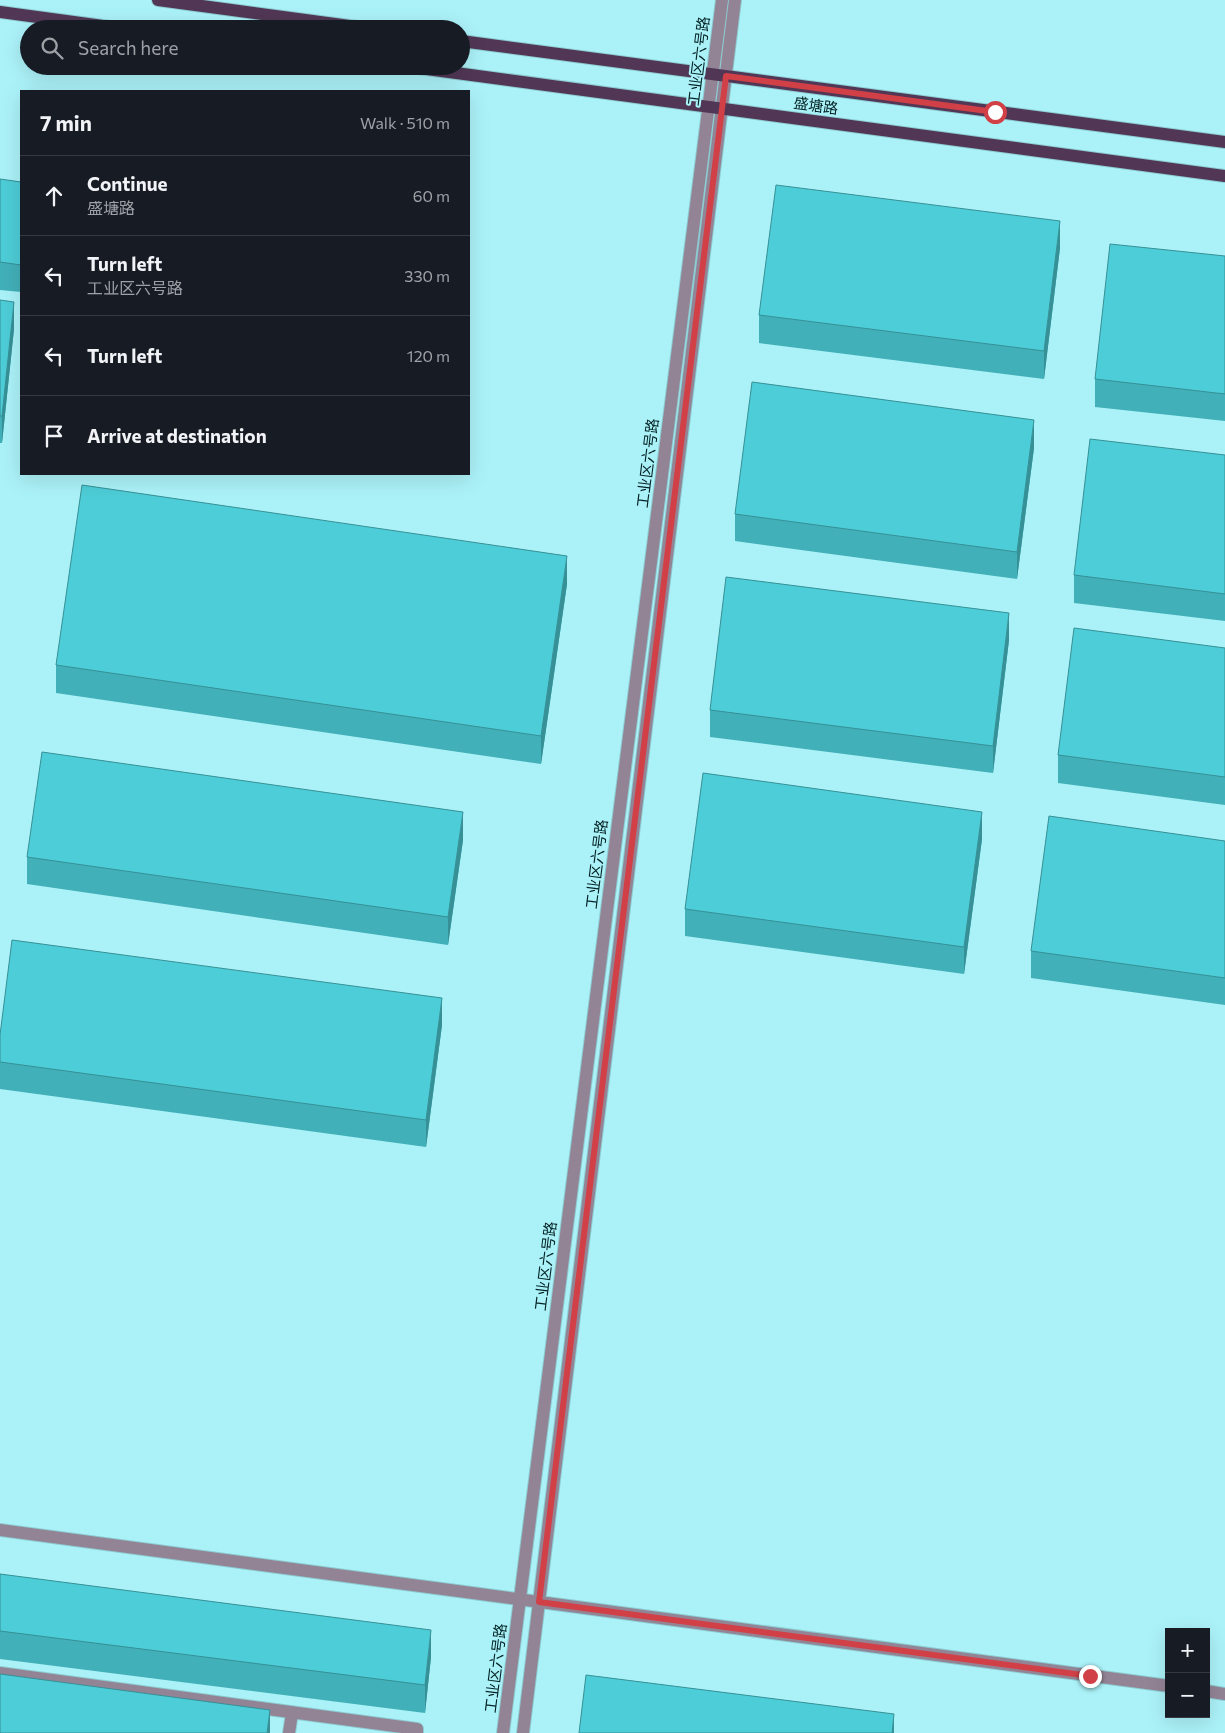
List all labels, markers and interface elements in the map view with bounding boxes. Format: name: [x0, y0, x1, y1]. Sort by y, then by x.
street label: 工业区六号路: [684, 15, 712, 107]
search box: [20, 20, 470, 75]
icon: search: [38, 34, 66, 62]
text: Search here: [78, 36, 178, 59]
street label: 盛塘路: [792, 93, 840, 117]
route start: [984, 101, 1007, 124]
text: 7 min: [40, 110, 92, 135]
text: Walk · 510 m: [360, 113, 450, 132]
text: Continue: [87, 172, 167, 195]
icon: ahead: [40, 182, 68, 210]
text: 60 m: [413, 186, 450, 205]
text: 盛塘路: [87, 198, 135, 217]
text: Turn left: [87, 252, 162, 275]
icon: left: [40, 262, 68, 290]
text: 330 m: [404, 266, 450, 285]
text: 工业区六号路: [87, 278, 183, 297]
icon: left: [40, 342, 68, 370]
text: Turn left: [87, 344, 162, 367]
text: 120 m: [407, 346, 450, 365]
street label: 工业区六号路: [633, 417, 661, 509]
icon: arrive: [40, 422, 68, 450]
text: Arrive at destination: [87, 424, 267, 447]
street label: 工业区六号路: [582, 818, 610, 910]
street label: 工业区六号路: [531, 1220, 559, 1312]
street label: 工业区六号路: [481, 1622, 509, 1714]
map controls: [1165, 1628, 1210, 1718]
button: +: [1165, 1628, 1210, 1673]
route end: [1079, 1665, 1102, 1688]
button: −: [1165, 1673, 1210, 1718]

